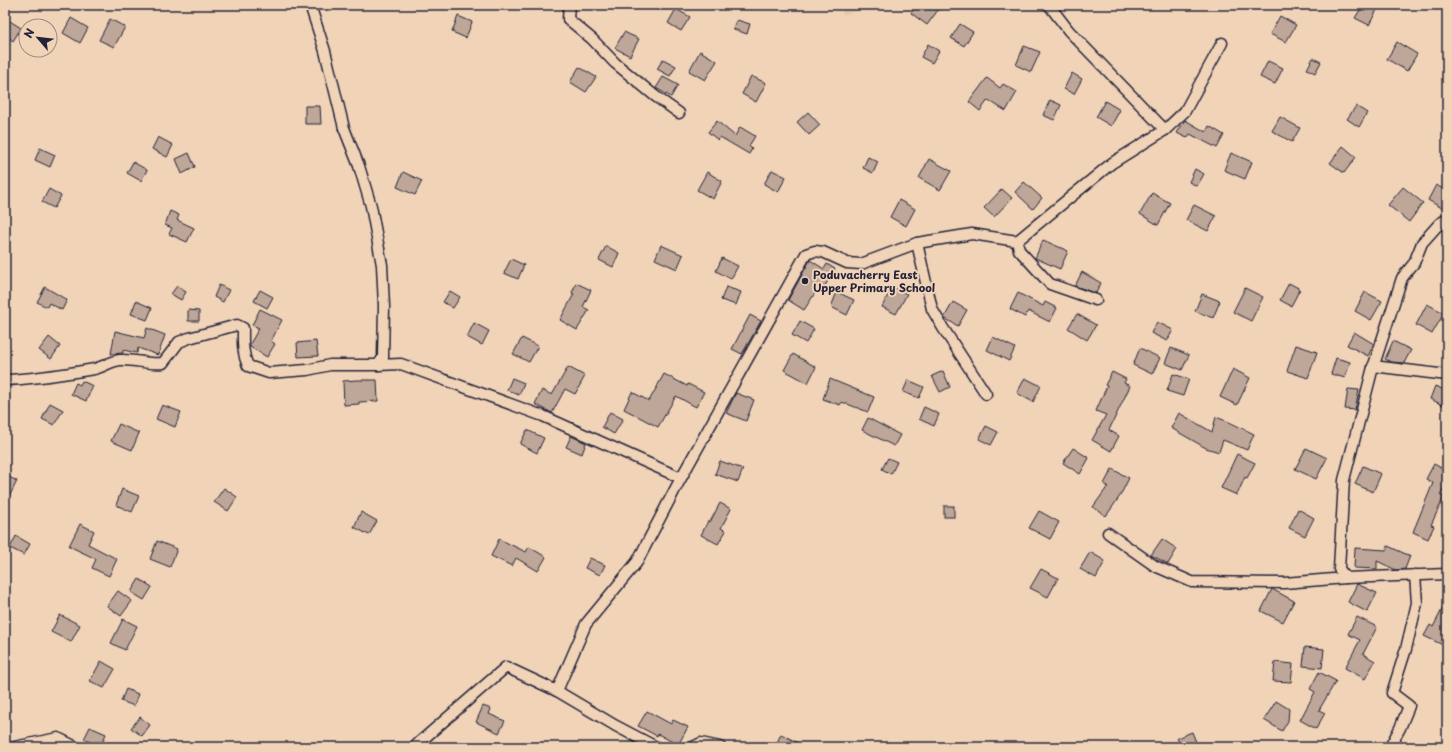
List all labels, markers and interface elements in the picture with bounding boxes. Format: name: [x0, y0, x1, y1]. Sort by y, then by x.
north arrow: [18, 18, 58, 58]
text: N: [19, 25, 38, 41]
place label: Poduvacherry East Upper Primary School: [813, 266, 935, 296]
marker: Poduvacherry East Upper Primary School: [800, 276, 810, 286]

